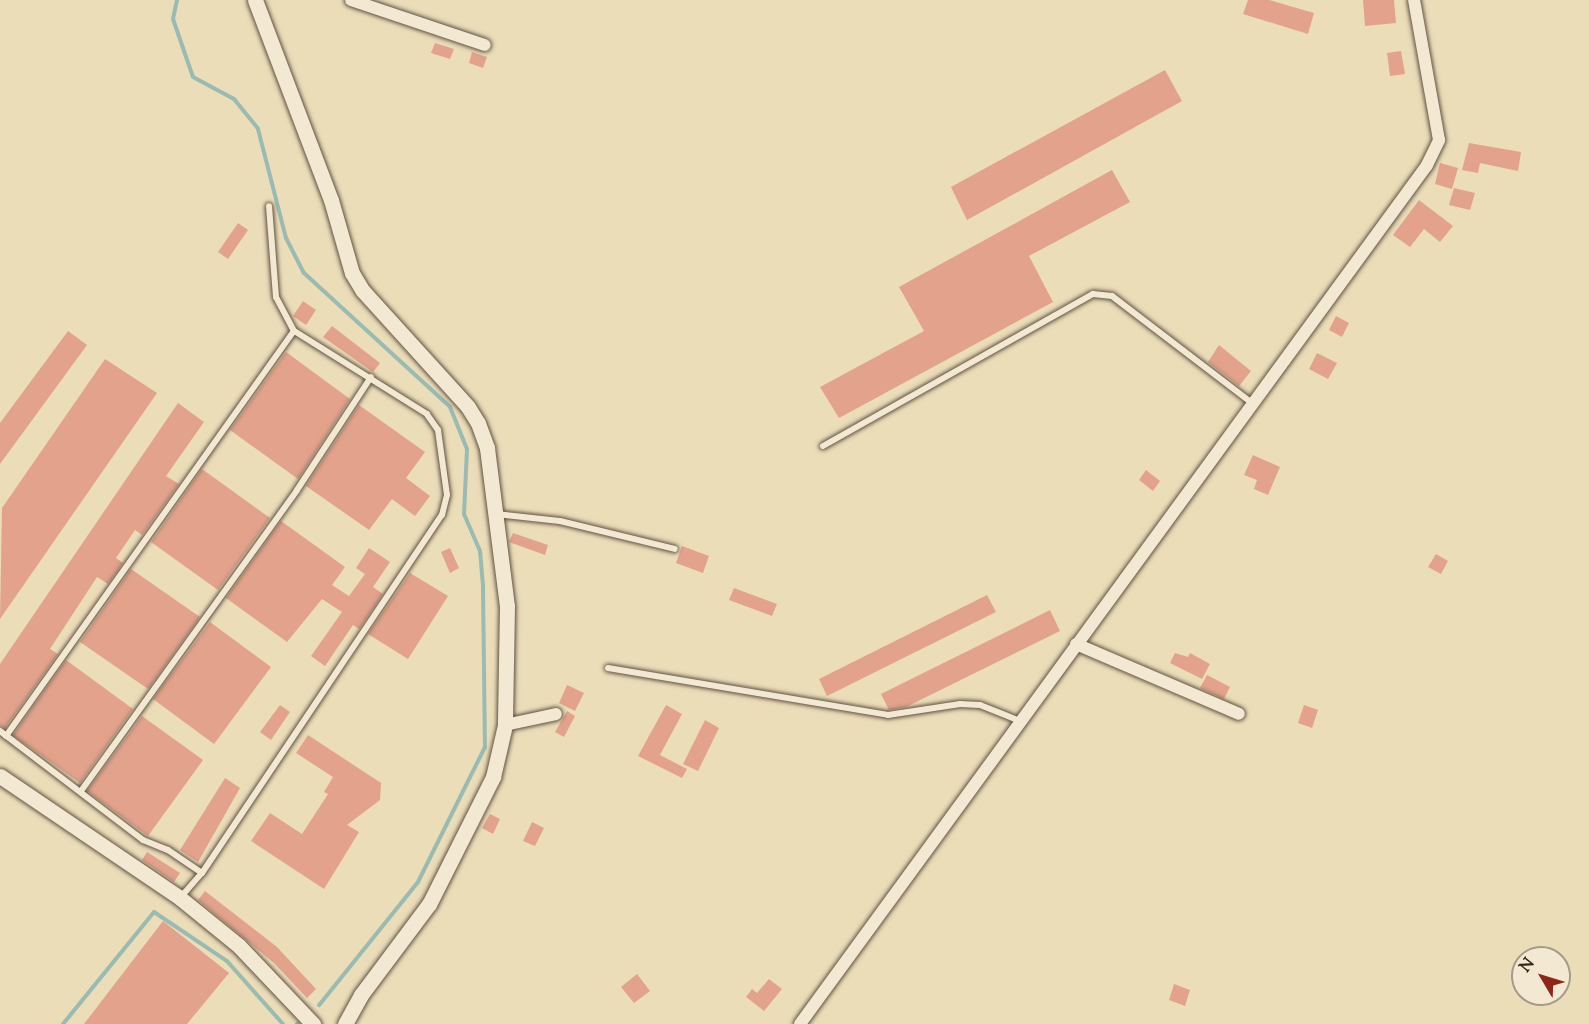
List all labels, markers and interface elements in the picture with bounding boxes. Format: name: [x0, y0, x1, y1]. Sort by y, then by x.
north arrow: [1511, 946, 1571, 1006]
text: N: [1515, 954, 1541, 978]

